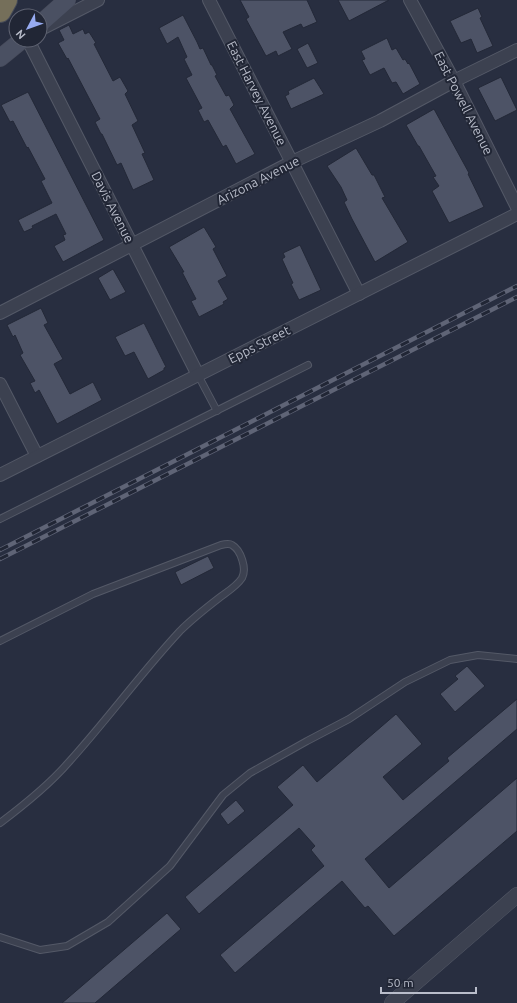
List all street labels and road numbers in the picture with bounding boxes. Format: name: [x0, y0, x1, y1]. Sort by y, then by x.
street label: East Harvey Avenue: [225, 39, 289, 147]
street label: East Powell Avenue: [432, 49, 496, 157]
street label: Arizona Avenue: [214, 153, 302, 207]
street label: Davis Avenue: [89, 169, 137, 245]
street label: Epps Street: [226, 322, 292, 366]

